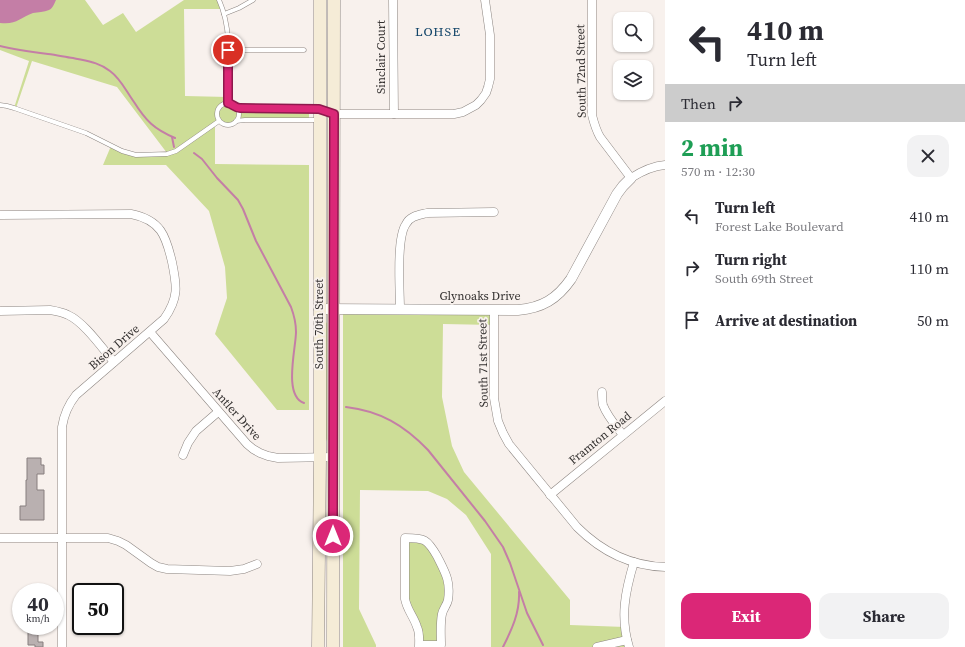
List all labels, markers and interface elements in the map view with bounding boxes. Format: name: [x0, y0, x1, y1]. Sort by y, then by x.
text: 410 m: [747, 11, 824, 49]
map controls: [613, 12, 653, 100]
button: search: [613, 12, 653, 52]
icon: left: [681, 16, 733, 68]
street label: Sinclair Court: [373, 20, 389, 94]
district label: LOHSE: [415, 23, 461, 40]
street label: South 72nd Street: [572, 24, 590, 118]
pin: [211, 33, 245, 67]
icon: arrive: [217, 39, 239, 61]
text: Turn left: [747, 47, 817, 72]
button: layers: [613, 60, 653, 100]
icon: right: [724, 92, 746, 114]
text: Then: [681, 93, 716, 114]
text: 2 min: [681, 131, 743, 164]
button: close: [907, 135, 949, 177]
text: 570 m · 12:30: [681, 163, 755, 180]
text: Turn left: [715, 197, 775, 218]
icon: left: [681, 205, 703, 227]
text: 410 m: [909, 206, 949, 227]
text: Forest Lake Boulevard: [715, 218, 844, 235]
text: Turn right: [715, 249, 787, 270]
icon: right: [681, 257, 703, 279]
text: 110 m: [909, 258, 949, 279]
text: South 69th Street: [715, 270, 813, 287]
street label: South 70th Street: [311, 279, 327, 369]
street label: Glynoaks Drive: [439, 288, 521, 304]
icon: arrive: [681, 309, 703, 331]
text: Arrive at destination: [715, 310, 857, 331]
text: 50 m: [917, 310, 949, 331]
street label: South 71st Street: [474, 319, 492, 407]
street label: Bison Drive: [85, 321, 143, 373]
street label: Antler Drive: [209, 384, 265, 444]
street label: Framton Road: [565, 408, 635, 468]
position arrow: [312, 515, 354, 557]
speed limit sign: 50: [72, 583, 124, 635]
text: 40: [27, 590, 49, 618]
button: Exit: [681, 593, 811, 639]
button: Share: [819, 593, 949, 639]
text: km/h: [26, 612, 50, 625]

